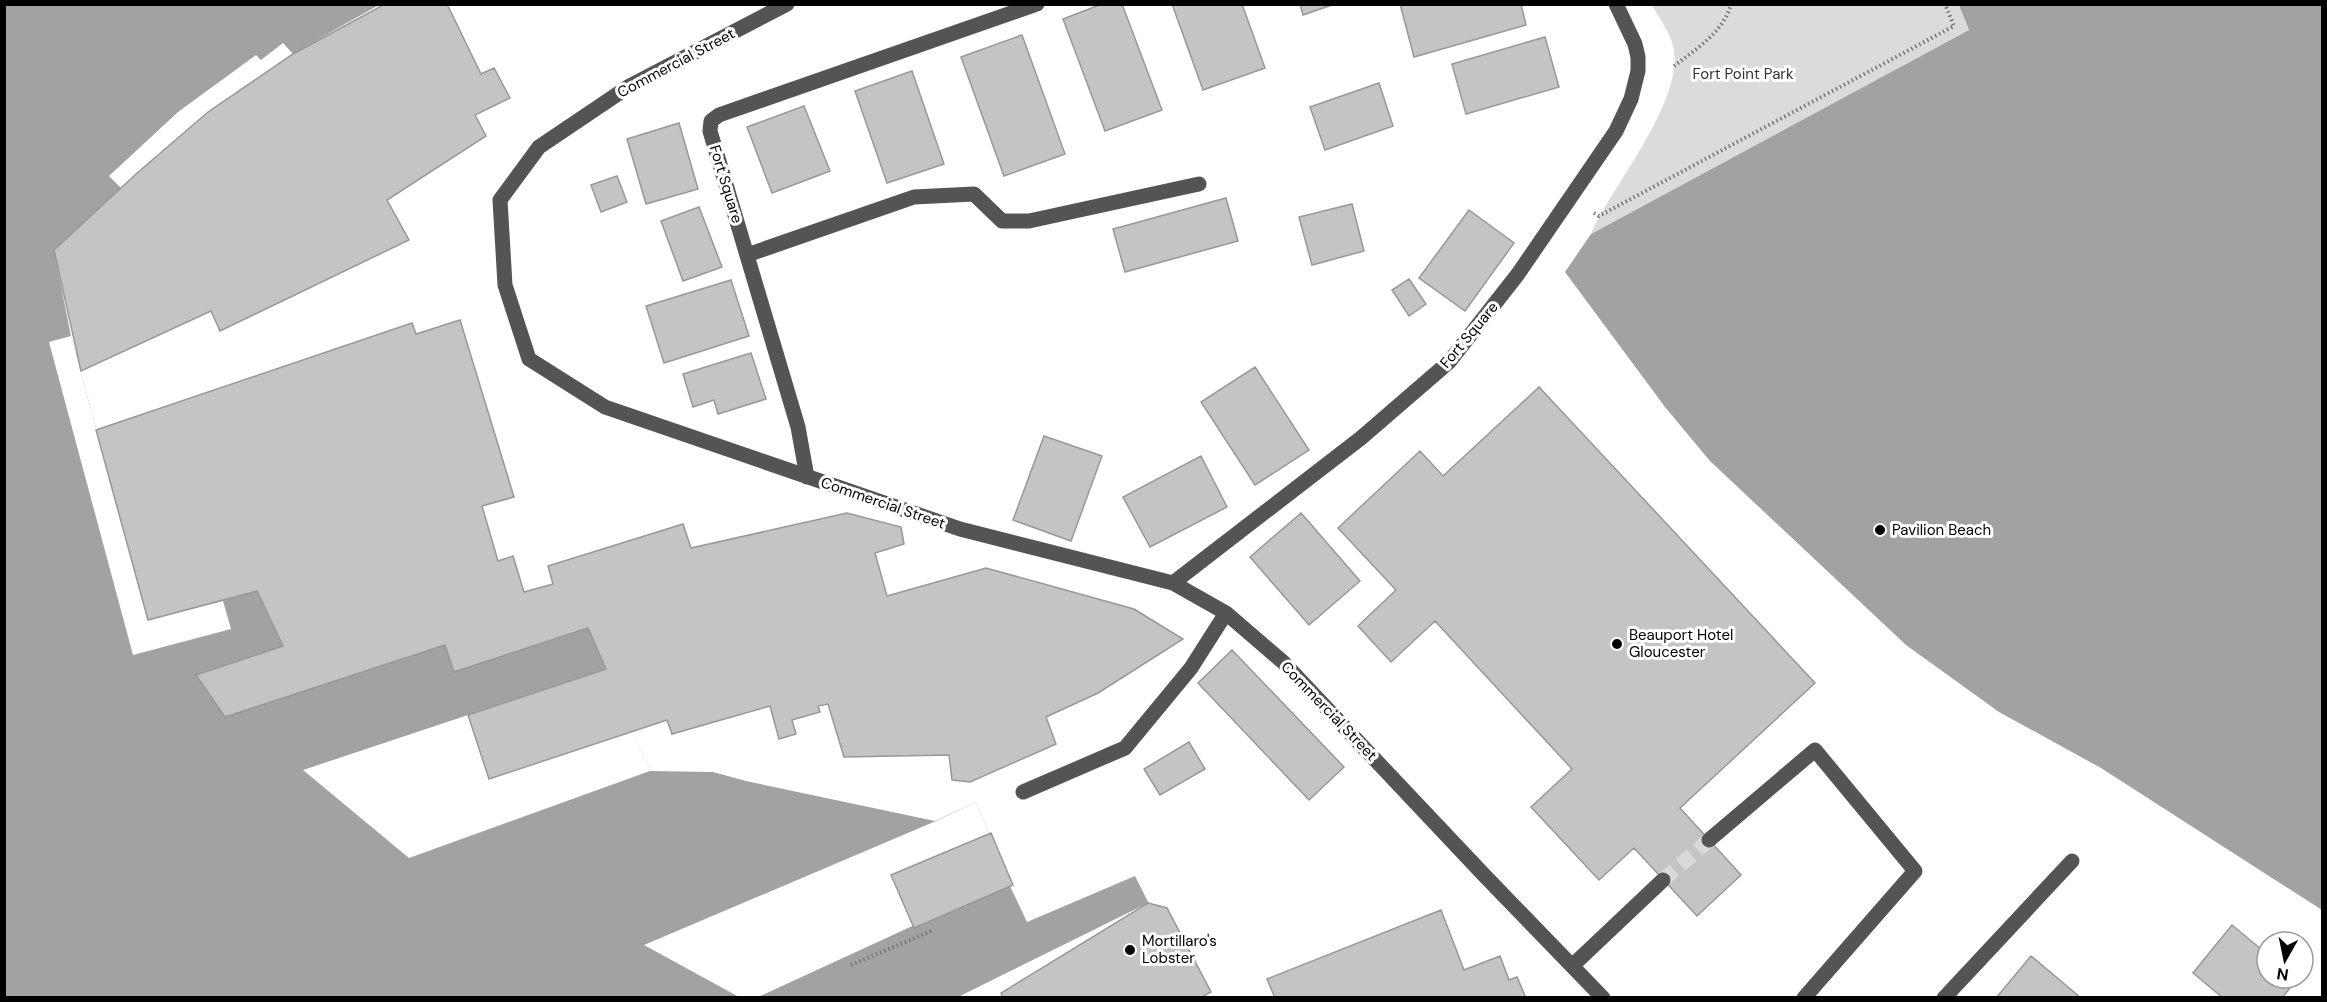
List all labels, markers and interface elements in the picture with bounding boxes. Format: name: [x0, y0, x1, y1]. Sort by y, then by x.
street label: Commercial Street: [614, 24, 738, 102]
park label: Fort Point Park: [1693, 64, 1794, 84]
street label: Fort Square: [705, 143, 747, 225]
street label: Fort Square: [1435, 298, 1503, 372]
street label: Commercial Street: [818, 472, 948, 534]
place label: Pavilion Beach: [1892, 520, 1991, 540]
marker: Pavilion Beach: [1873, 523, 1887, 537]
place label: Beauport Hotel Gloucester: [1629, 625, 1733, 662]
marker: Beauport Hotel Gloucester: [1610, 637, 1624, 651]
street label: Commercial Street: [1277, 657, 1382, 765]
north arrow: [2255, 930, 2315, 990]
place label: Mortillaro's Lobster: [1142, 931, 1217, 968]
marker: Mortillaro's Lobster: [1123, 943, 1137, 957]
text: N: [2275, 963, 2290, 986]

